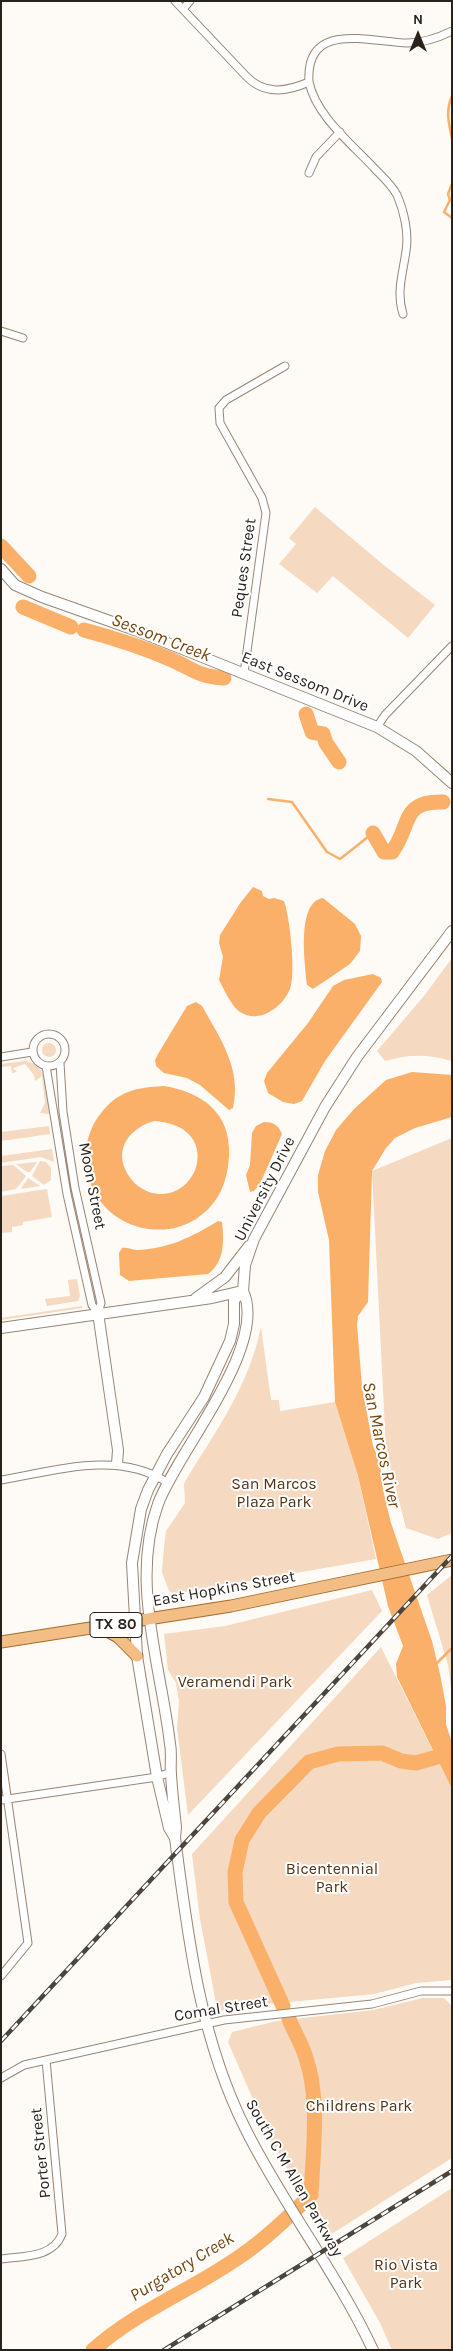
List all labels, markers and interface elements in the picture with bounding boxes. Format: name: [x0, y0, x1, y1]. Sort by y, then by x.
north arrow: [393, 10, 443, 60]
text: N: [413, 11, 423, 28]
street label: Peques Street: [228, 517, 260, 619]
water label: Sessom Creek: [108, 609, 214, 667]
street label: East Sessom Drive: [239, 648, 371, 716]
street label: University Drive: [230, 1134, 300, 1244]
street label: Moon Street: [74, 1141, 110, 1231]
water label: San Marcos River: [357, 1380, 405, 1510]
park label: San Marcos Plaza Park: [231, 1474, 317, 1512]
street label: East Hopkins Street: [151, 1567, 297, 1611]
road number: TX 80: [90, 1612, 142, 1638]
park label: Veramendi Park: [178, 1672, 292, 1692]
park label: Bicentennial Park: [286, 1859, 378, 1897]
street label: Comal Street: [173, 1992, 269, 2026]
street label: South C M Allen Parkway: [241, 2096, 347, 2260]
park label: Childrens Park: [306, 2096, 412, 2116]
street label: Porter Street: [27, 2107, 55, 2199]
water label: Purgatory Creek: [126, 2227, 238, 2307]
park label: Rio Vista Park: [374, 2255, 438, 2293]

